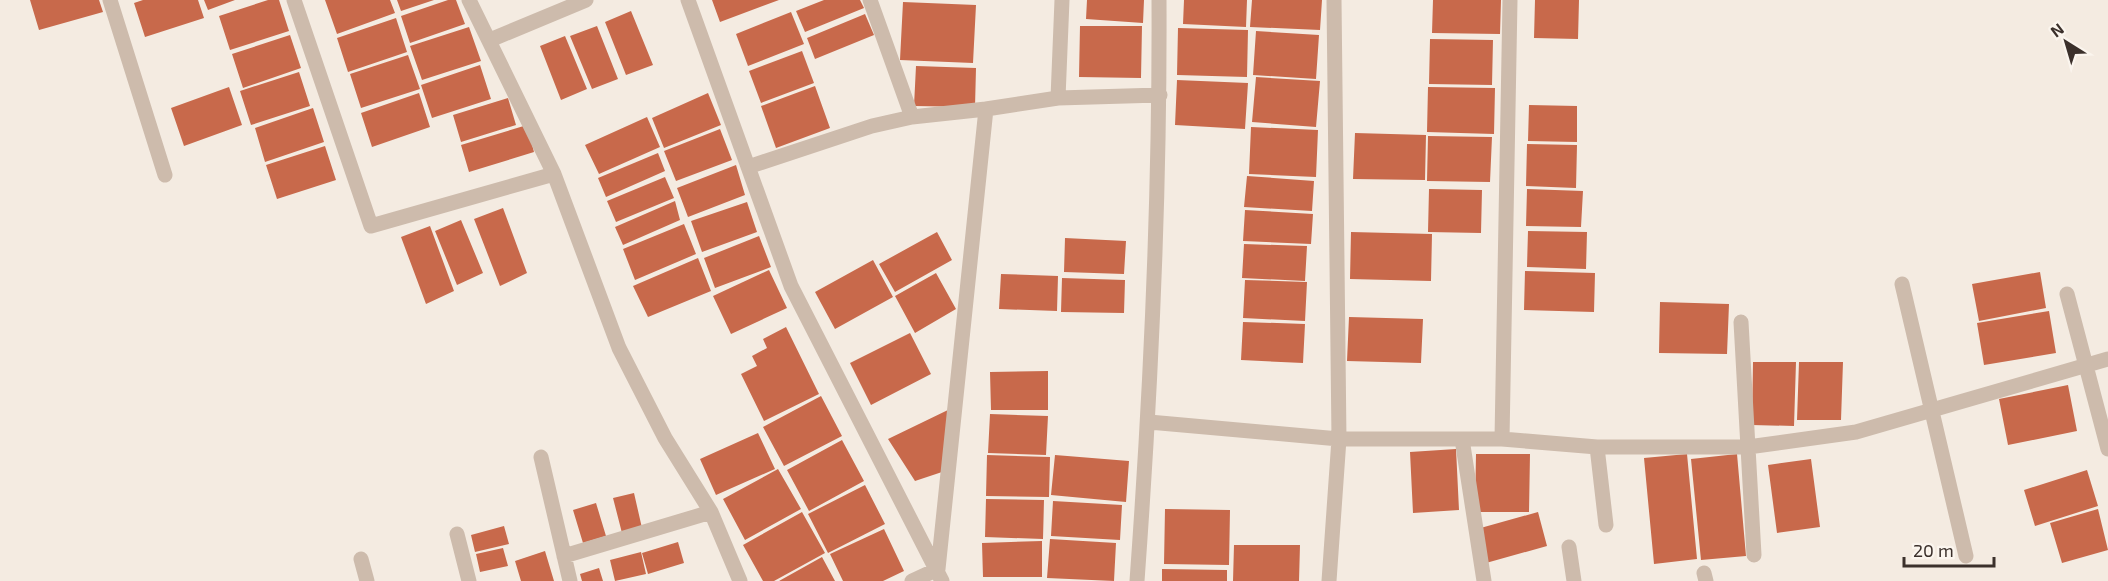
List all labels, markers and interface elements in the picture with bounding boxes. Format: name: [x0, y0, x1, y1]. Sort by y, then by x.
north arrow: [2036, 12, 2096, 72]
text: N: [2046, 19, 2067, 41]
scale bar: [1904, 530, 1994, 568]
text: 20 m: [1913, 539, 1954, 561]

